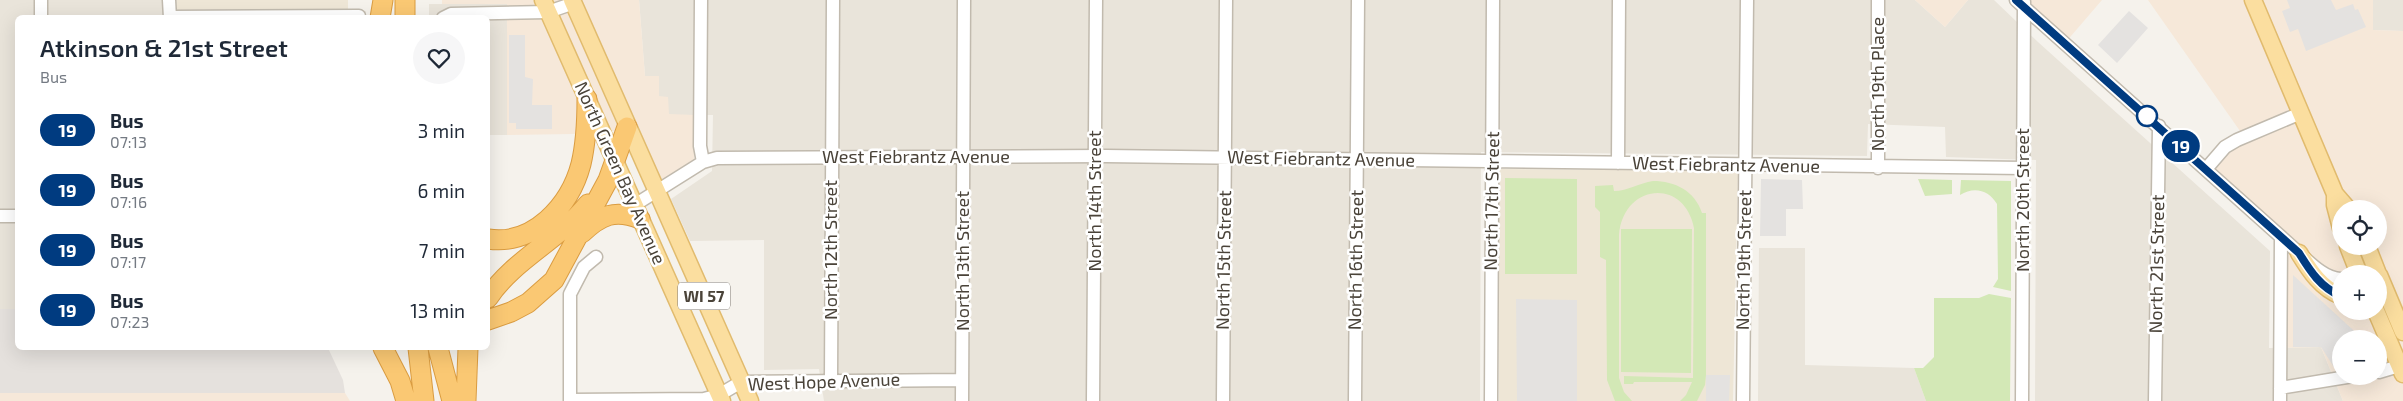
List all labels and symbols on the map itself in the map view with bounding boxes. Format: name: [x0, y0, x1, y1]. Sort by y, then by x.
street label: North 19th Place: [1866, 17, 1888, 151]
street label: North Green Bay Avenue: [571, 78, 671, 267]
unlabelled marker: [2136, 105, 2158, 127]
street label: North 20th Street: [2011, 128, 2033, 272]
street label: North 14th Street: [1083, 130, 1105, 272]
line badge: 19: [2158, 130, 2204, 162]
street label: North 17th Street: [1479, 131, 1503, 271]
street label: West Fiebrantz Avenue: [822, 145, 1010, 167]
street label: West Fiebrantz Avenue: [1227, 145, 1415, 171]
street label: West Fiebrantz Avenue: [1632, 151, 1820, 177]
street label: North 12th Street: [819, 180, 841, 320]
street label: North 15th Street: [1211, 190, 1235, 330]
street label: North 16th Street: [1343, 190, 1367, 330]
street label: North 19th Street: [1731, 190, 1755, 330]
street label: North 13th Street: [951, 191, 973, 331]
street label: North 21st Street: [2144, 194, 2168, 334]
road number: WI 57: [678, 282, 730, 310]
street label: West Hope Avenue: [747, 367, 901, 395]

